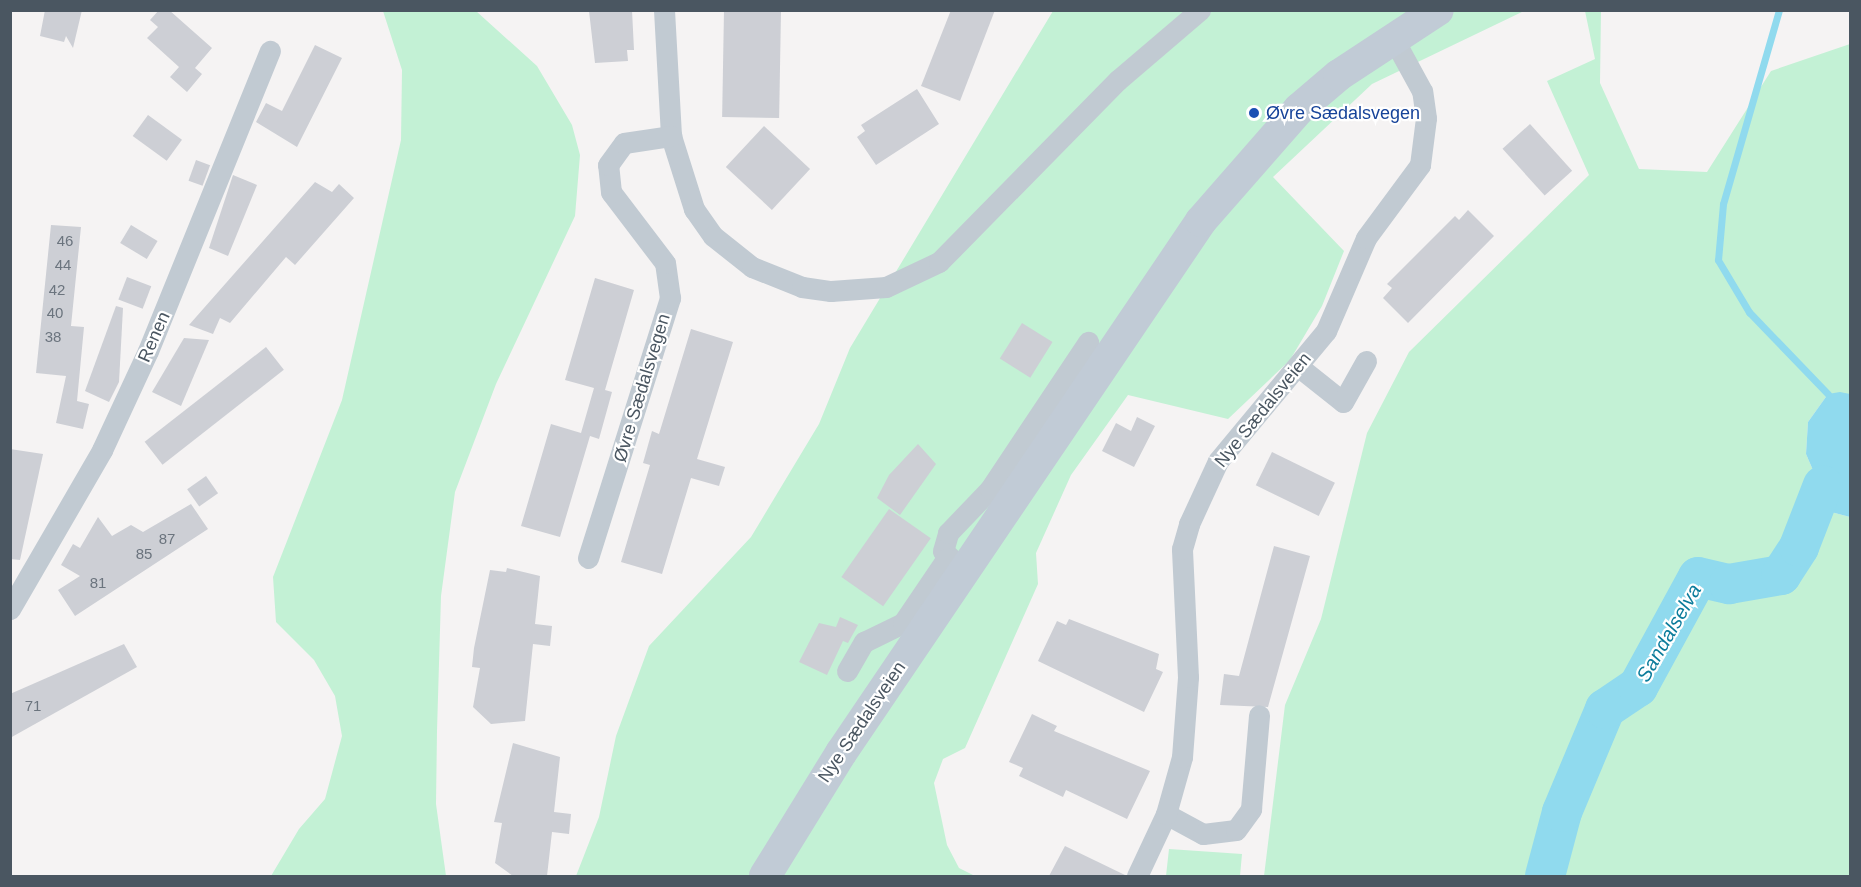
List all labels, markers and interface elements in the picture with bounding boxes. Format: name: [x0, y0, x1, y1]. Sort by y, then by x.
place label: Øvre Sædalsvegen: [1266, 102, 1420, 124]
marker: Øvre Sædalsvegen: [1247, 106, 1261, 120]
house number: 46: [57, 232, 73, 250]
house number: 44: [55, 256, 71, 274]
house number: 42: [49, 281, 65, 299]
house number: 40: [47, 304, 63, 322]
street label: Renen: [133, 308, 175, 366]
street label: Øvre Sædalsvegen: [609, 311, 675, 465]
house number: 38: [45, 328, 61, 346]
street label: Nye Sædalsveien: [1210, 348, 1316, 472]
house number: 87: [159, 530, 175, 548]
house number: 85: [136, 545, 152, 563]
house number: 81: [90, 574, 106, 592]
water label: Sandalselva: [1631, 580, 1707, 686]
street label: Nye Sædalsveien: [814, 657, 910, 787]
house number: 71: [25, 697, 41, 715]

